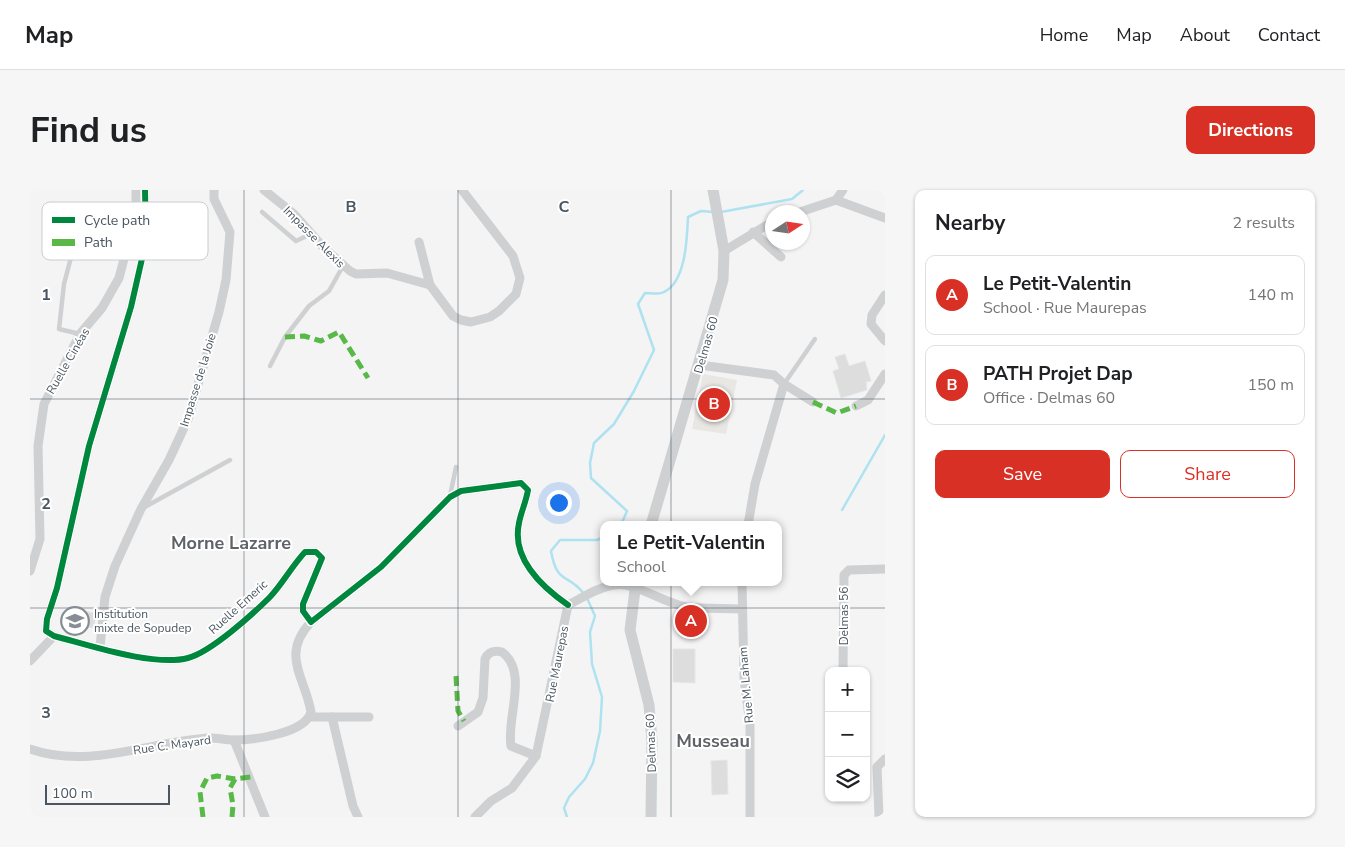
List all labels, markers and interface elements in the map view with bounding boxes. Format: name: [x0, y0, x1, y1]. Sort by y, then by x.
text: Map: [25, 19, 73, 51]
text: Home: [1040, 23, 1088, 47]
text: Map: [1116, 23, 1152, 47]
text: About: [1180, 23, 1230, 47]
text: Contact: [1258, 23, 1320, 47]
button: Directions: [1186, 106, 1315, 154]
text: Find us: [30, 107, 147, 154]
text: B: [345, 196, 357, 218]
text: C: [559, 196, 570, 218]
legend: [42, 202, 208, 260]
street label: Impasse Alexis: [280, 203, 349, 272]
north arrow: [765, 205, 810, 250]
text: Nearby: [935, 209, 1005, 237]
text: Cycle path: [84, 211, 150, 230]
text: 2 results: [1233, 212, 1295, 234]
text: Path: [84, 233, 113, 252]
text: Le Petit-Valentin: [983, 271, 1131, 297]
text: 1: [41, 284, 51, 306]
text: A: [946, 284, 958, 306]
text: 140 m: [1247, 284, 1294, 306]
text: School · Rue Maurepas: [983, 297, 1147, 319]
street label: Delmas 60: [690, 315, 722, 375]
street label: Ruelle Cinéas: [43, 325, 94, 397]
street label: Impasse de la Joie: [176, 331, 220, 429]
text: PATH Projet Dap: [983, 361, 1133, 387]
text: B: [946, 374, 958, 396]
text: 150 m: [1247, 374, 1294, 396]
pin: B: [698, 385, 730, 423]
text: Office · Delmas 60: [983, 387, 1115, 409]
button: Save: [935, 450, 1110, 498]
button: Share: [1120, 450, 1295, 498]
your location: [546, 490, 572, 516]
text: 2: [41, 493, 51, 515]
popup: [600, 521, 782, 586]
text: Le Petit-Valentin: [617, 530, 765, 556]
district label: Morne Lazarre: [171, 531, 291, 555]
text: School: [617, 556, 666, 578]
street label: Ruelle Emeric: [205, 576, 271, 638]
street label: Delmas 56: [836, 587, 852, 645]
pin: A: [675, 602, 707, 640]
school or university icon: Institution mixte de Sopudep: [60, 606, 90, 636]
place label: Institution mixte de Sopudep: [94, 606, 192, 636]
street label: Rue Maurepas: [542, 624, 572, 703]
street label: Rue M. Laham: [735, 646, 757, 724]
map controls: [825, 667, 870, 802]
button: +: [825, 667, 870, 712]
text: 3: [41, 702, 51, 724]
button: −: [825, 712, 870, 757]
street label: Delmas 60: [642, 713, 660, 773]
district label: Musseau: [676, 729, 750, 753]
street label: Rue C. Mayard: [132, 732, 212, 758]
button: layers: [825, 757, 870, 802]
scale bar: [45, 782, 170, 805]
text: 100 m: [52, 784, 93, 803]

